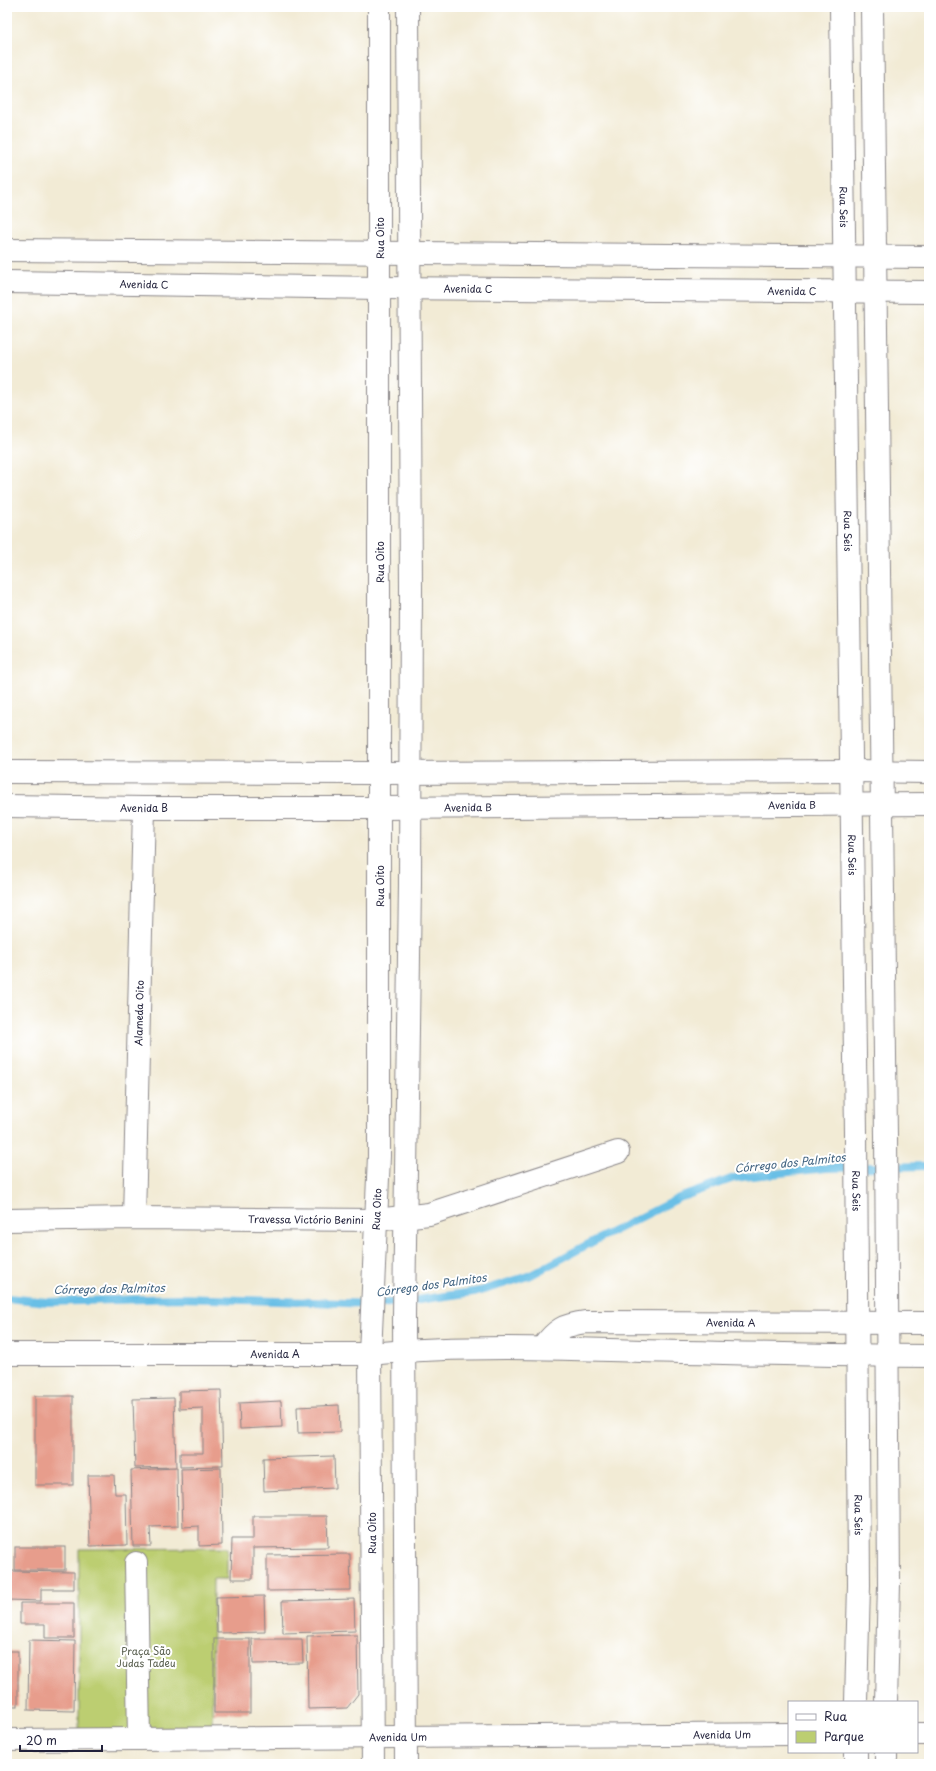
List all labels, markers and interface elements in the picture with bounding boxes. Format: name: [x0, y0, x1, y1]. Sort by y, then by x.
street label: Rua Seis: [836, 186, 852, 228]
street label: Rua Oito: [372, 217, 387, 259]
street label: Avenida C: [119, 276, 169, 292]
street label: Avenida C: [443, 280, 493, 296]
street label: Avenida C: [767, 283, 817, 298]
street label: Rua Seis: [841, 510, 856, 552]
street label: Rua Oito: [372, 541, 387, 583]
street label: Avenida B: [768, 797, 816, 812]
street label: Avenida B: [444, 799, 492, 815]
street label: Avenida B: [120, 800, 168, 815]
street label: Rua Seis: [845, 834, 861, 876]
street label: Rua Oito: [372, 865, 387, 907]
street label: Alameda Oito: [130, 980, 147, 1046]
water label: Córrego dos Palmitos: [734, 1148, 848, 1177]
street label: Rua Seis: [849, 1170, 865, 1212]
street label: Rua Oito: [368, 1187, 385, 1230]
street label: Travessa Victório Benini: [248, 1211, 364, 1227]
water label: Córrego dos Palmitos: [375, 1268, 489, 1301]
water label: Córrego dos Palmitos: [53, 1279, 167, 1298]
street label: Avenida A: [706, 1314, 756, 1329]
street label: Avenida A: [250, 1346, 300, 1361]
street label: Rua Seis: [851, 1494, 867, 1536]
street label: Rua Oito: [364, 1512, 379, 1554]
park label: Praça São Judas Tadeu: [117, 1643, 175, 1670]
legend: [788, 1701, 918, 1753]
text: Rua: [824, 1707, 848, 1725]
street label: Avenida Um: [693, 1726, 751, 1742]
scale bar: [20, 1727, 102, 1753]
text: Parque: [824, 1727, 864, 1745]
street label: Avenida Um: [369, 1729, 427, 1744]
text: 20 m: [26, 1731, 57, 1749]

